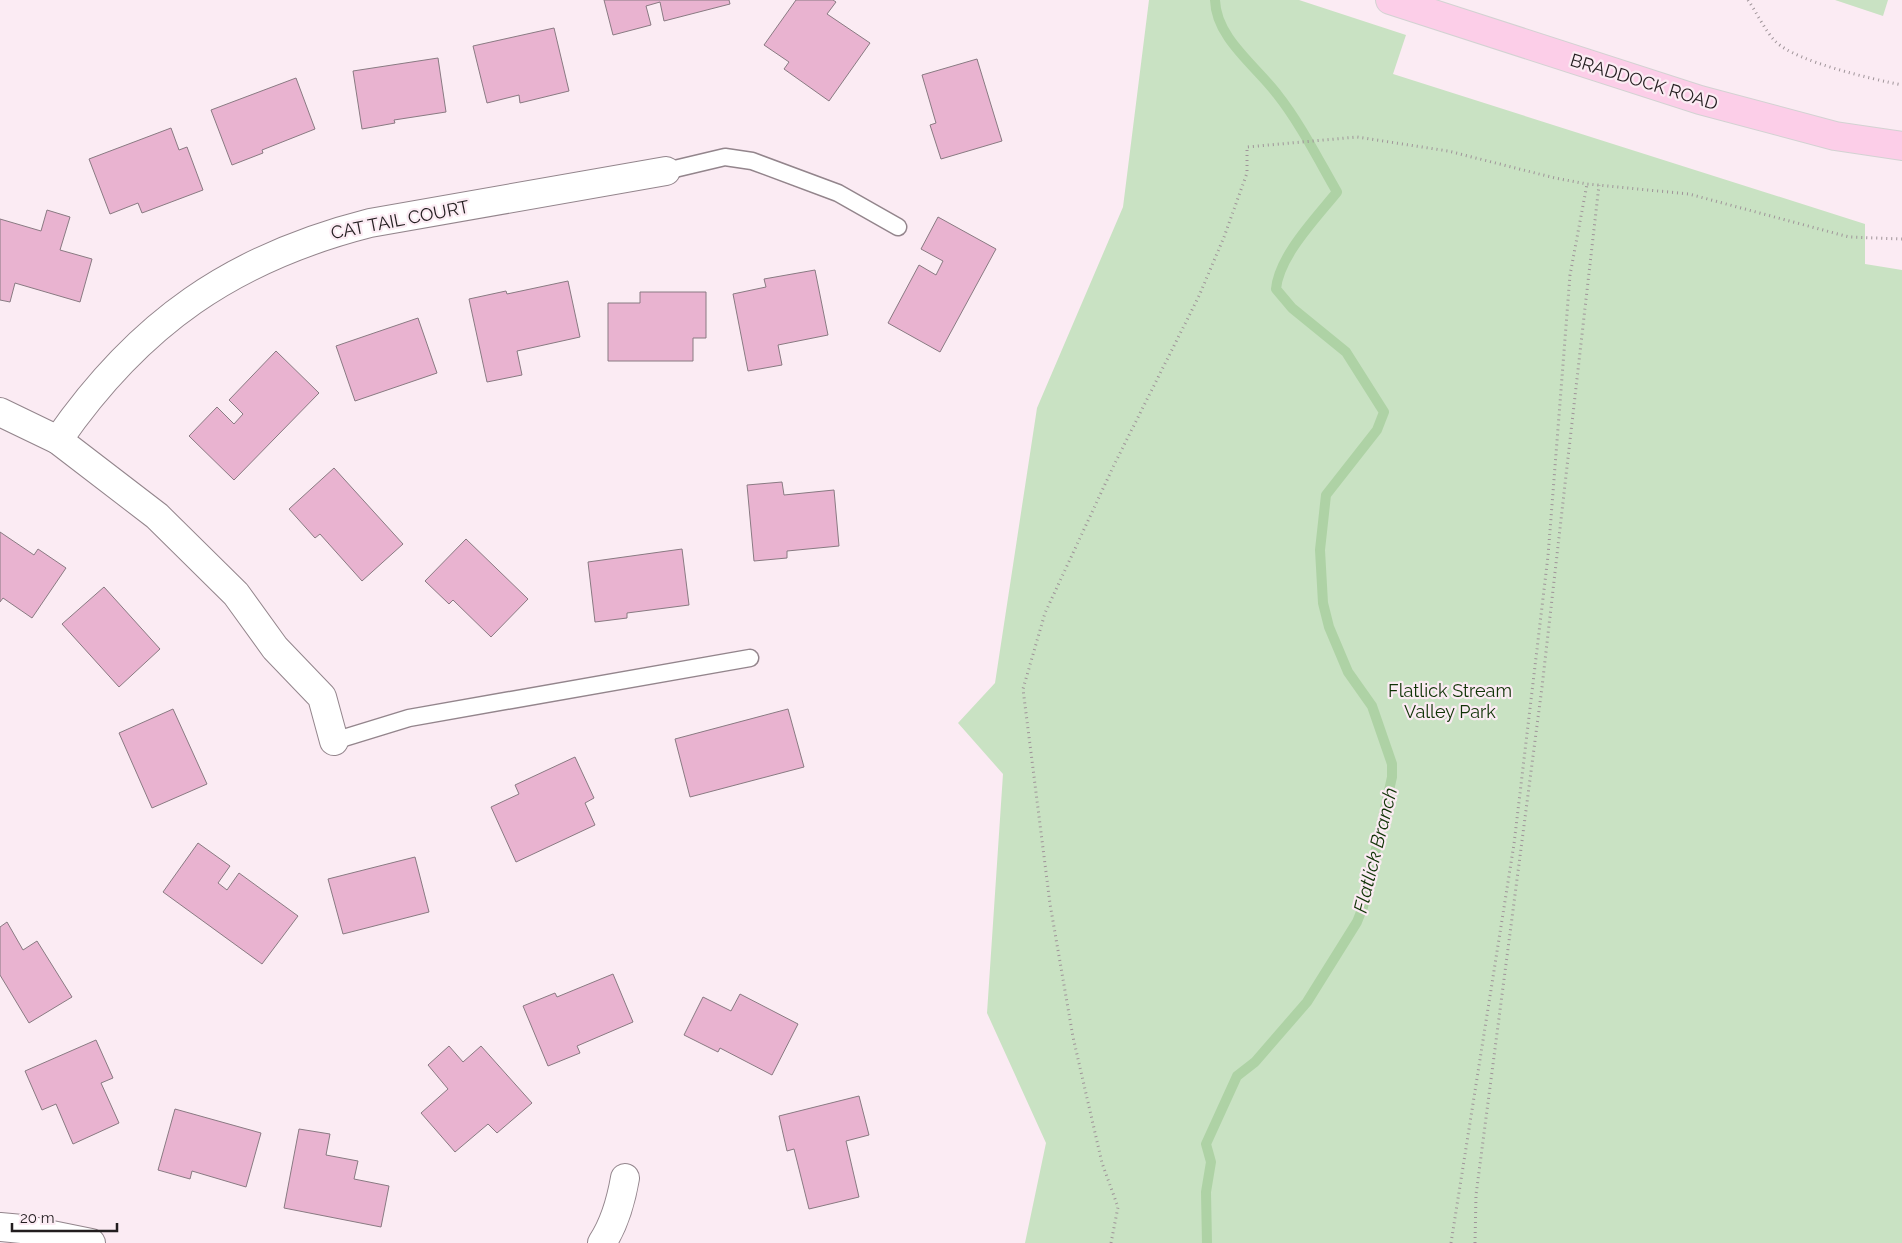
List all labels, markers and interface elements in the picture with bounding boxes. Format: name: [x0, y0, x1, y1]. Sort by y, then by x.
street label: BRADDOCK ROAD: [1568, 49, 1721, 114]
street label: CAT TAIL COURT: [329, 196, 471, 243]
park label: Flatlick Stream Valley Park: [1388, 680, 1512, 722]
water label: Flatlick Branch: [1349, 785, 1401, 915]
scale bar: [12, 1200, 118, 1232]
text: 20 m: [20, 1209, 55, 1227]

